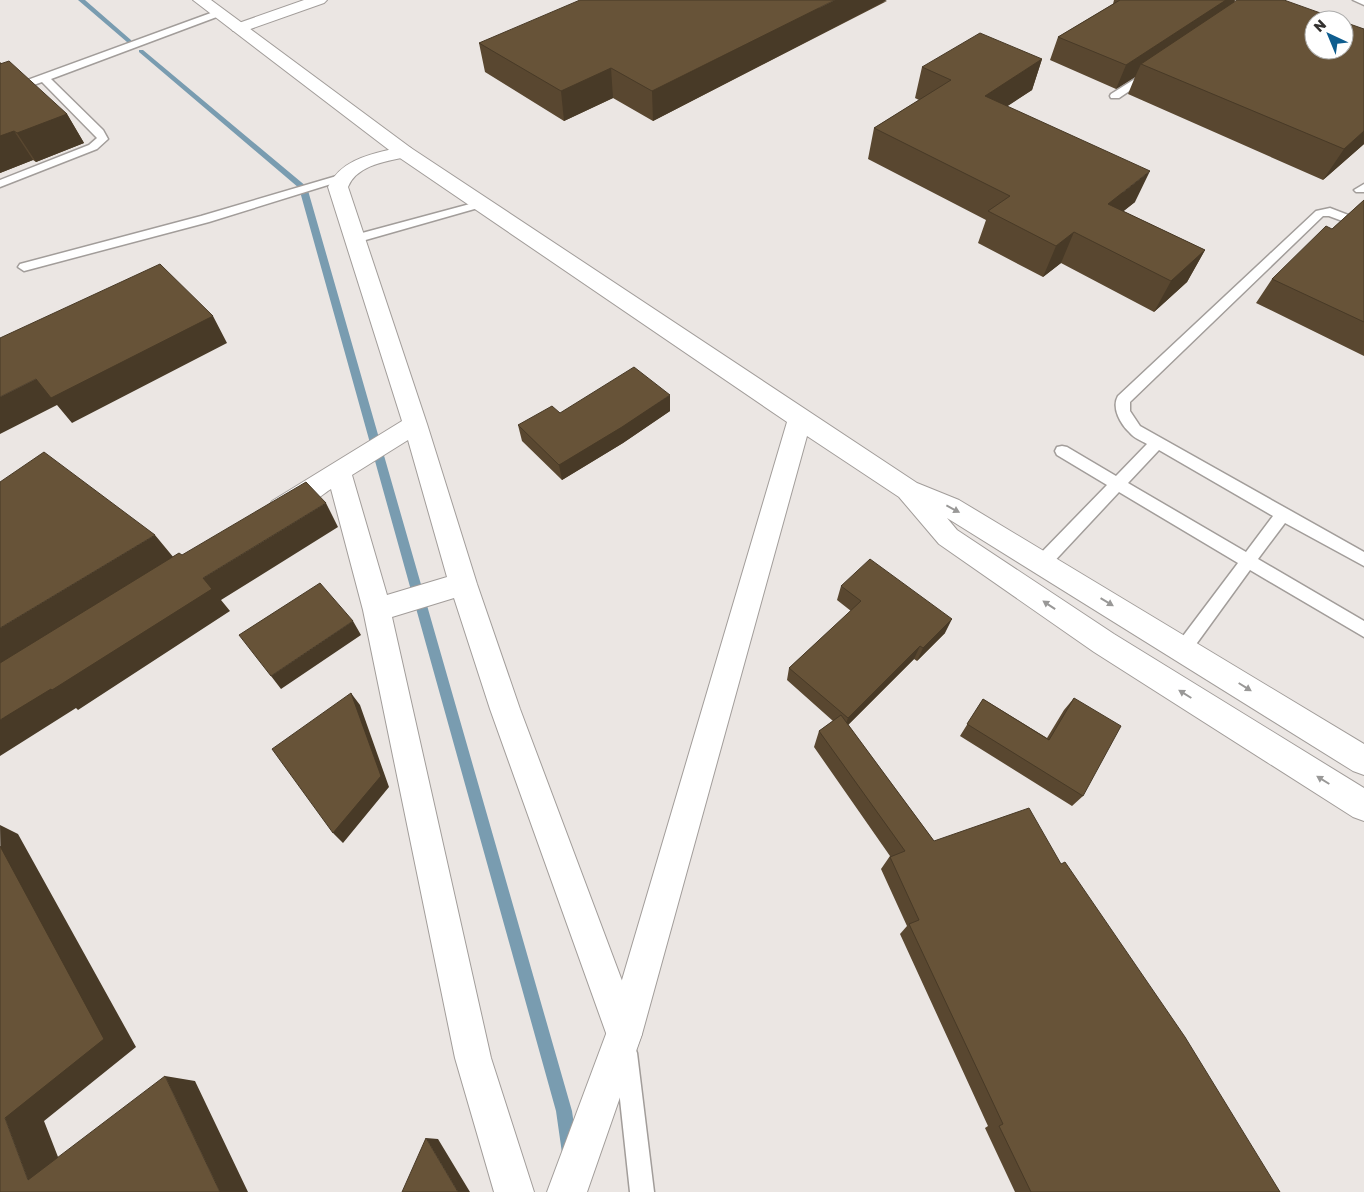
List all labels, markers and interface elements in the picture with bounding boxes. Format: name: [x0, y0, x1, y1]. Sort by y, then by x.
north arrow: [1304, 10, 1354, 60]
text: N: [1310, 15, 1329, 35]
one-way arrow: [945, 505, 960, 513]
one-way arrow: [1100, 598, 1113, 607]
one-way arrow: [1042, 601, 1056, 610]
one-way arrow: [1239, 683, 1252, 692]
one-way arrow: [1179, 689, 1192, 699]
one-way arrow: [1316, 776, 1329, 785]

